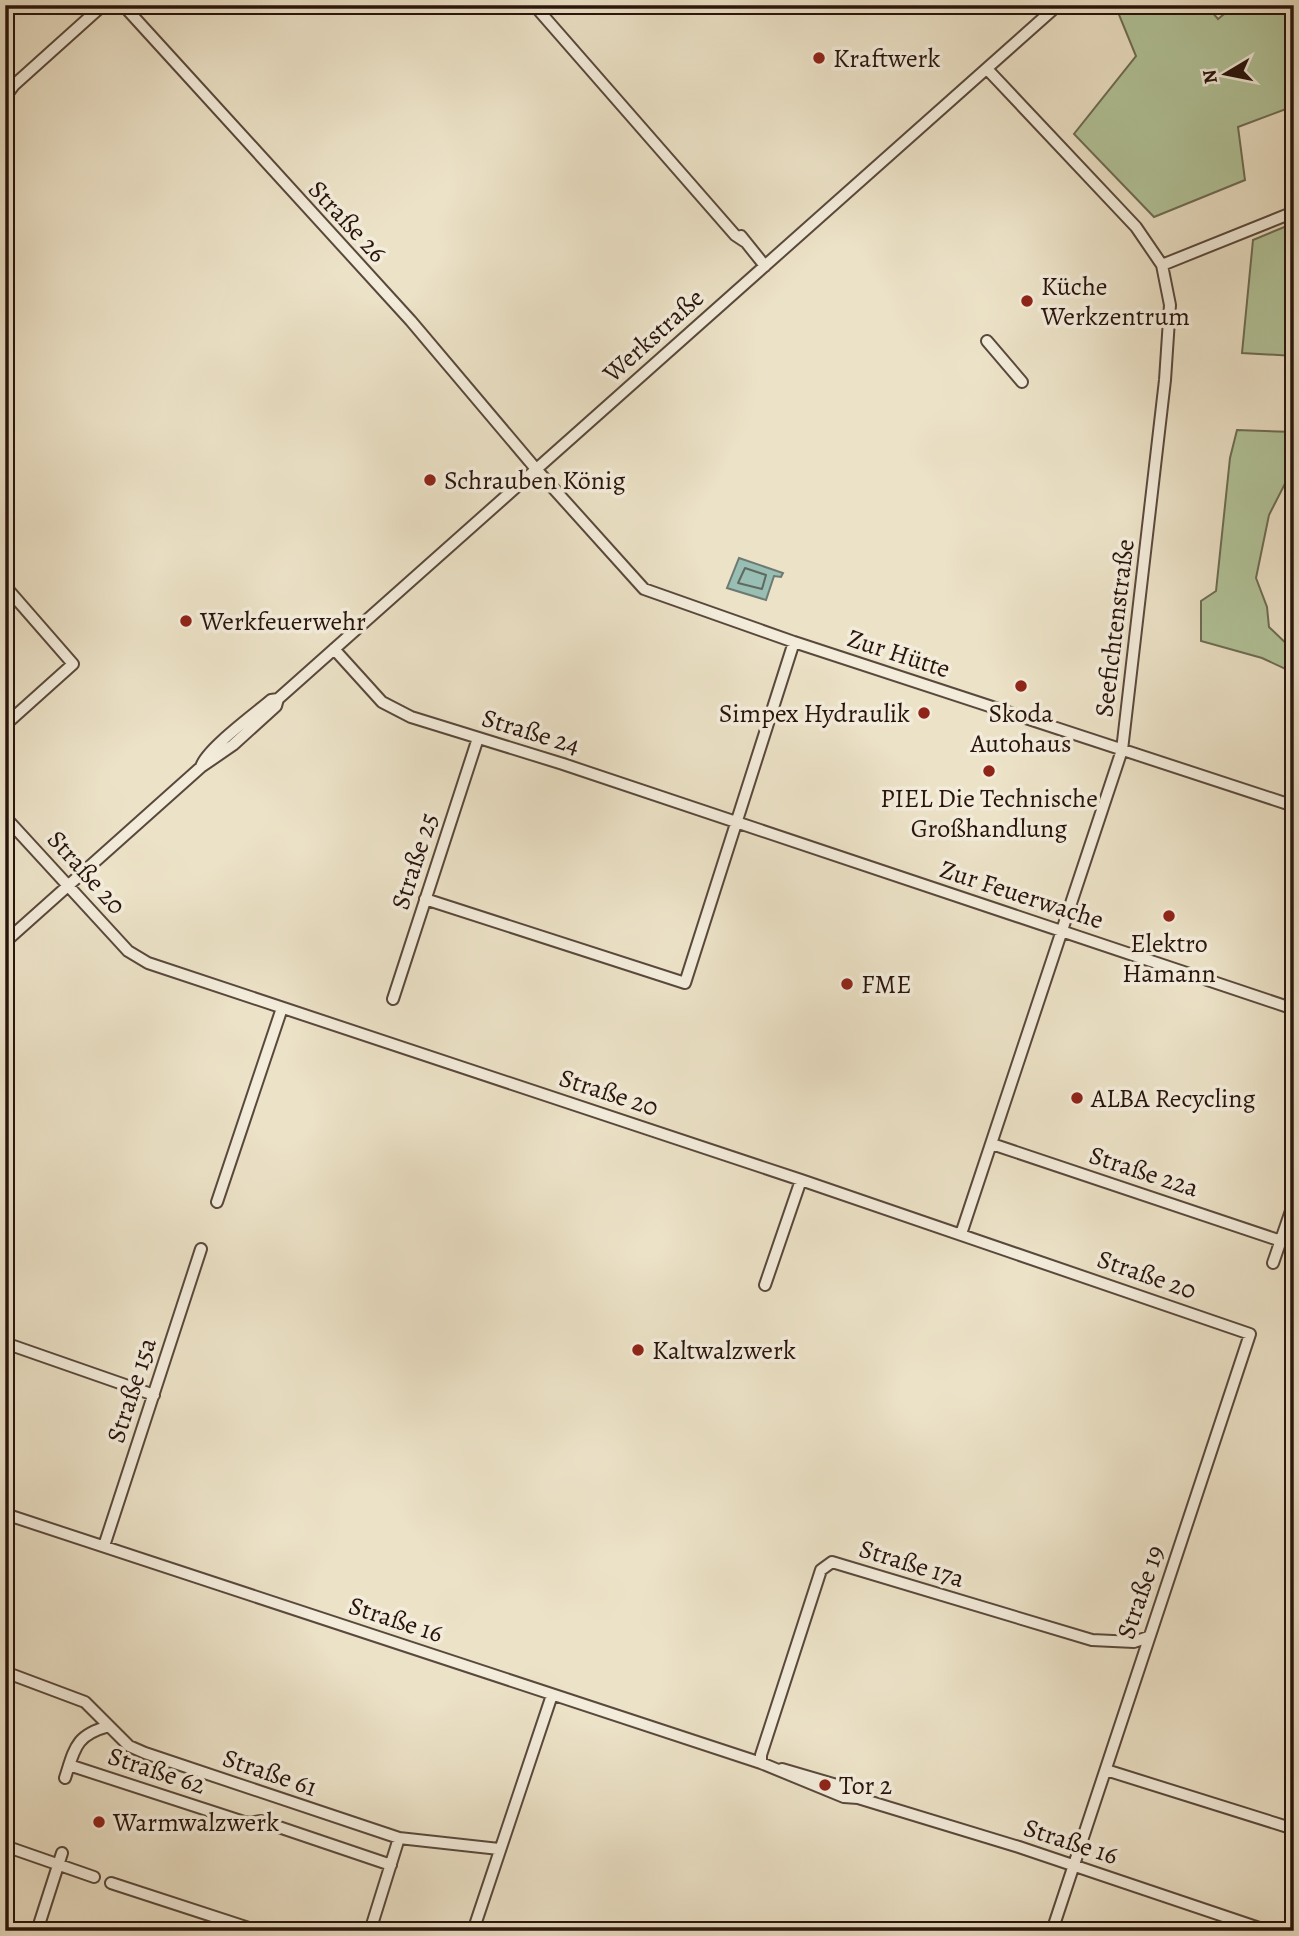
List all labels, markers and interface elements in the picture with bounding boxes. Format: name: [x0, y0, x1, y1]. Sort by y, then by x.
north arrow: [1190, 38, 1260, 108]
place label: Kraftwerk: [833, 41, 941, 76]
marker: Kraftwerk: [811, 50, 827, 66]
text: N: [1196, 68, 1224, 86]
street label: Straße 26: [300, 173, 395, 270]
place label: Küche Werkzentrum: [1040, 269, 1190, 334]
street label: Werkstraße: [595, 281, 711, 391]
marker: Küche Werkzentrum: [1019, 293, 1035, 309]
place label: Schrauben König: [444, 463, 625, 498]
marker: Schrauben König: [422, 472, 438, 488]
street label: Seefichtenstraße: [1086, 537, 1143, 719]
place label: Werkfeuerwehr: [199, 604, 366, 639]
marker: Werkfeuerwehr: [178, 613, 194, 629]
street label: Zur Hütte: [843, 620, 955, 687]
marker: Skoda Autohaus: [1013, 678, 1029, 694]
place label: Simpex Hydraulik: [719, 696, 910, 731]
place label: Skoda Autohaus: [970, 696, 1071, 761]
street label: Straße 24: [478, 700, 584, 763]
marker: Simpex Hydraulik: [916, 705, 932, 721]
marker: PIEL Die Technische Großhandlung: [981, 763, 997, 779]
place label: PIEL Die Technische Großhandlung: [880, 781, 1098, 846]
street label: Straße 25: [382, 808, 447, 914]
street label: Straße 20: [39, 823, 134, 922]
street label: Zur Feuerwache: [936, 852, 1108, 937]
marker: Elektro Hamann: [1161, 908, 1177, 924]
place label: Elektro Hamann: [1122, 926, 1216, 991]
place label: FME: [861, 967, 912, 1002]
marker: FME: [839, 976, 855, 992]
street label: Straße 20: [555, 1060, 663, 1125]
place label: ALBA Recycling: [1090, 1081, 1256, 1116]
marker: ALBA Recycling: [1069, 1090, 1085, 1106]
street label: Straße 22a: [1085, 1137, 1203, 1206]
street label: Straße 20: [1093, 1241, 1201, 1308]
street label: Straße 15a: [98, 1333, 165, 1447]
place label: Kaltwalzwerk: [652, 1333, 796, 1368]
marker: Kaltwalzwerk: [630, 1342, 646, 1358]
street label: Straße 17a: [855, 1531, 969, 1596]
street label: Straße 19: [1108, 1541, 1173, 1644]
street label: Straße 16: [344, 1588, 447, 1651]
street label: Straße 62: [104, 1738, 210, 1803]
street label: Straße 61: [218, 1740, 322, 1805]
place label: Tor 2: [839, 1768, 892, 1803]
marker: Tor 2: [817, 1777, 833, 1793]
place label: Warmwalzwerk: [112, 1805, 279, 1840]
street label: Straße 16: [1019, 1810, 1122, 1873]
marker: Warmwalzwerk: [91, 1814, 107, 1830]

